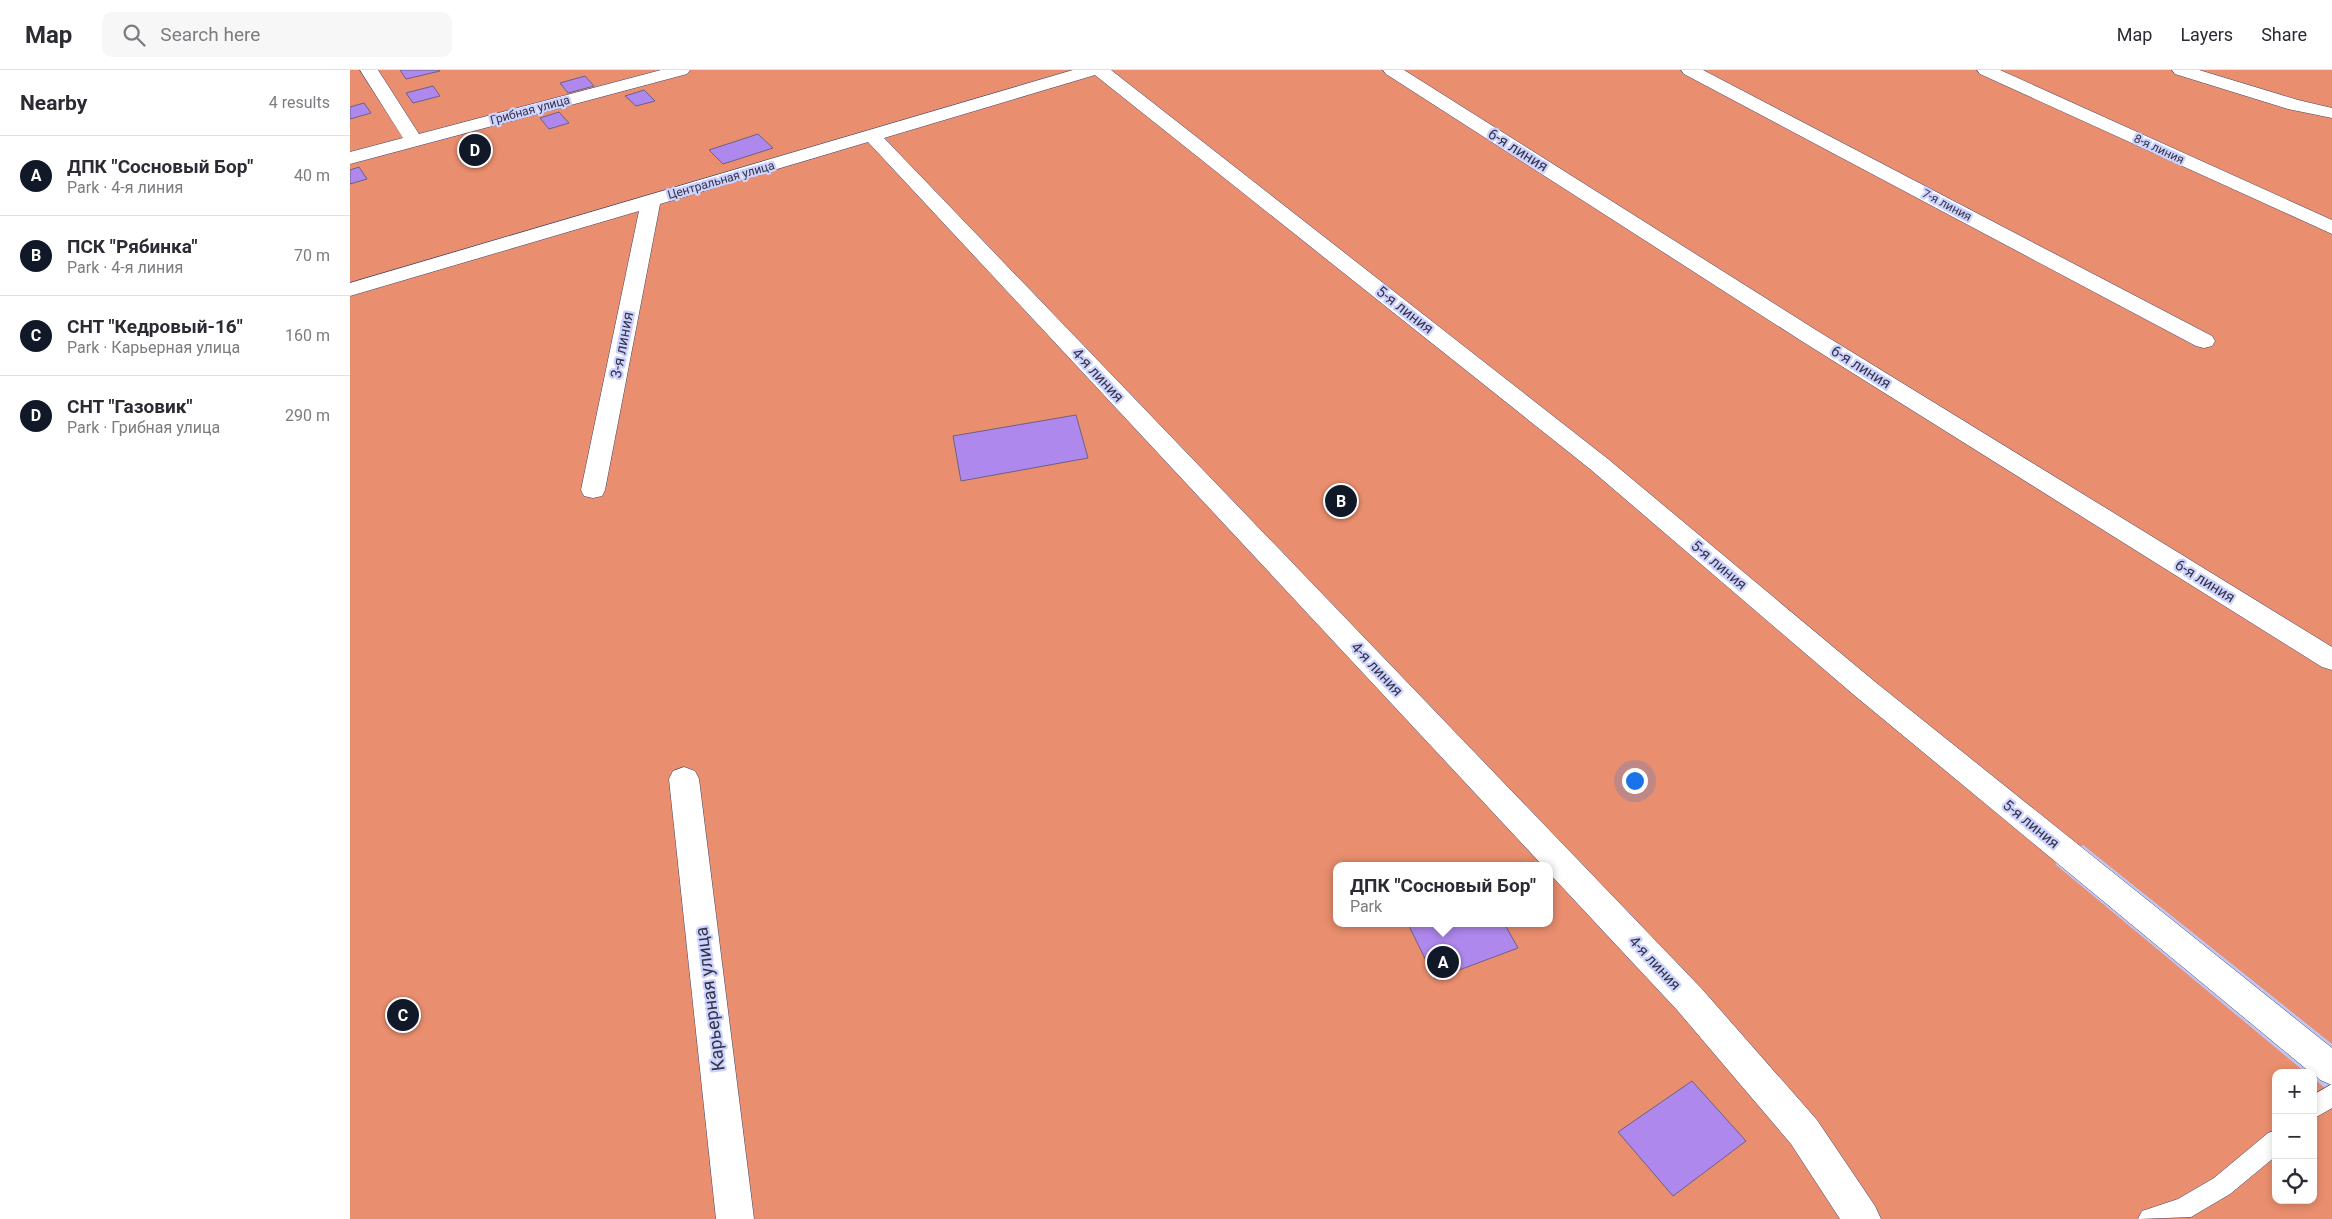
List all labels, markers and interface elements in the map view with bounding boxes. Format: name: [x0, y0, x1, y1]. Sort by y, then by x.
search box: [102, 12, 452, 57]
text: Map: [25, 21, 72, 49]
icon: search: [120, 21, 148, 49]
text: Search here: [160, 23, 260, 46]
text: Map: [2117, 24, 2152, 45]
text: Layers: [2180, 24, 2233, 45]
text: Share: [2261, 24, 2307, 45]
text: Nearby: [20, 91, 87, 115]
text: 4 results: [269, 93, 330, 112]
street label: Грибная улица: [489, 93, 571, 127]
street label: 6-я линия: [1485, 125, 1551, 175]
pin: D: [459, 131, 491, 169]
street label: 8-я линия: [2132, 131, 2186, 167]
text: ДПК "Сосновый Бор": [67, 155, 253, 178]
street label: Центральная улица: [666, 158, 776, 202]
text: A: [31, 166, 41, 185]
text: 40 m: [294, 166, 330, 185]
text: Park · 4-я линия: [67, 178, 183, 197]
street label: 7-я линия: [1920, 186, 1974, 224]
text: ПСК "Рябинка": [67, 235, 198, 258]
text: B: [31, 246, 41, 265]
text: 70 m: [294, 246, 330, 265]
text: Park · 4-я линия: [67, 258, 183, 277]
street label: 5-я линия: [1373, 282, 1437, 338]
street label: 3-я линия: [607, 310, 637, 380]
text: СНТ "Кедровый-16": [67, 315, 243, 338]
text: C: [31, 326, 41, 345]
text: 160 m: [285, 326, 330, 345]
text: Park · Карьерная улица: [67, 338, 240, 357]
street label: 6-я линия: [1828, 342, 1894, 392]
street label: 4-я линия: [1068, 344, 1128, 406]
text: СНТ "Газовик": [67, 395, 192, 418]
text: D: [31, 406, 41, 425]
text: 290 m: [285, 406, 330, 425]
text: Park · Грибная улица: [67, 418, 220, 437]
pin: B: [1325, 482, 1357, 520]
street label: 5-я линия: [1687, 536, 1751, 594]
street label: 6-я линия: [2172, 556, 2238, 606]
street label: 4-я линия: [1347, 638, 1407, 700]
your location: [1622, 768, 1648, 794]
street label: 5-я линия: [1999, 796, 2063, 852]
popup: [1333, 862, 1553, 927]
text: ДПК "Сосновый Бор": [1350, 874, 1536, 897]
text: Park: [1350, 897, 1382, 916]
street label: Карьерная улица: [690, 926, 729, 1072]
street label: 4-я линия: [1625, 932, 1685, 994]
pin: A: [1427, 943, 1459, 981]
pin: C: [387, 996, 419, 1034]
map controls: [2272, 1069, 2317, 1204]
button: +: [2272, 1069, 2317, 1114]
button: −: [2272, 1114, 2317, 1159]
button: locate: [2272, 1159, 2317, 1204]

